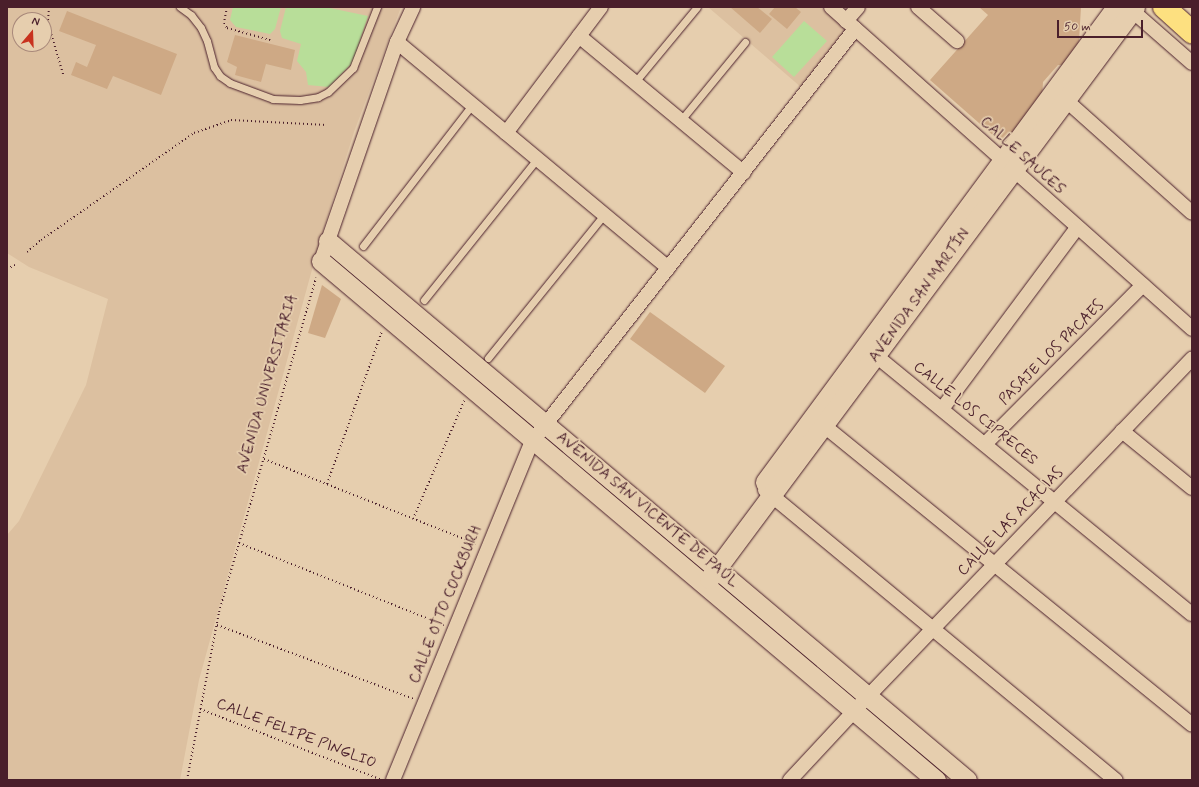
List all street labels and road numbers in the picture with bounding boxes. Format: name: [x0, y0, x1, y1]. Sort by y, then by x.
street label: CALLE SAUCES: [977, 114, 1067, 198]
street label: AVENIDA SAN MARTÍN: [865, 226, 975, 366]
street label: AVENIDA UNIVERSITARIA: [234, 292, 302, 476]
street label: PASAJE LOS PACAES: [997, 298, 1107, 408]
street label: CALLE LOS CIPRECES: [908, 357, 1042, 471]
street label: AVENIDA SAN VICENTE DE PAÚL: [553, 429, 741, 591]
street label: CALLE LAS ACACIAS: [954, 464, 1068, 580]
street label: CALLE OTTO COCKBURH: [406, 523, 486, 687]
street label: CALLE FELIPE PINGLIO: [212, 695, 380, 773]

